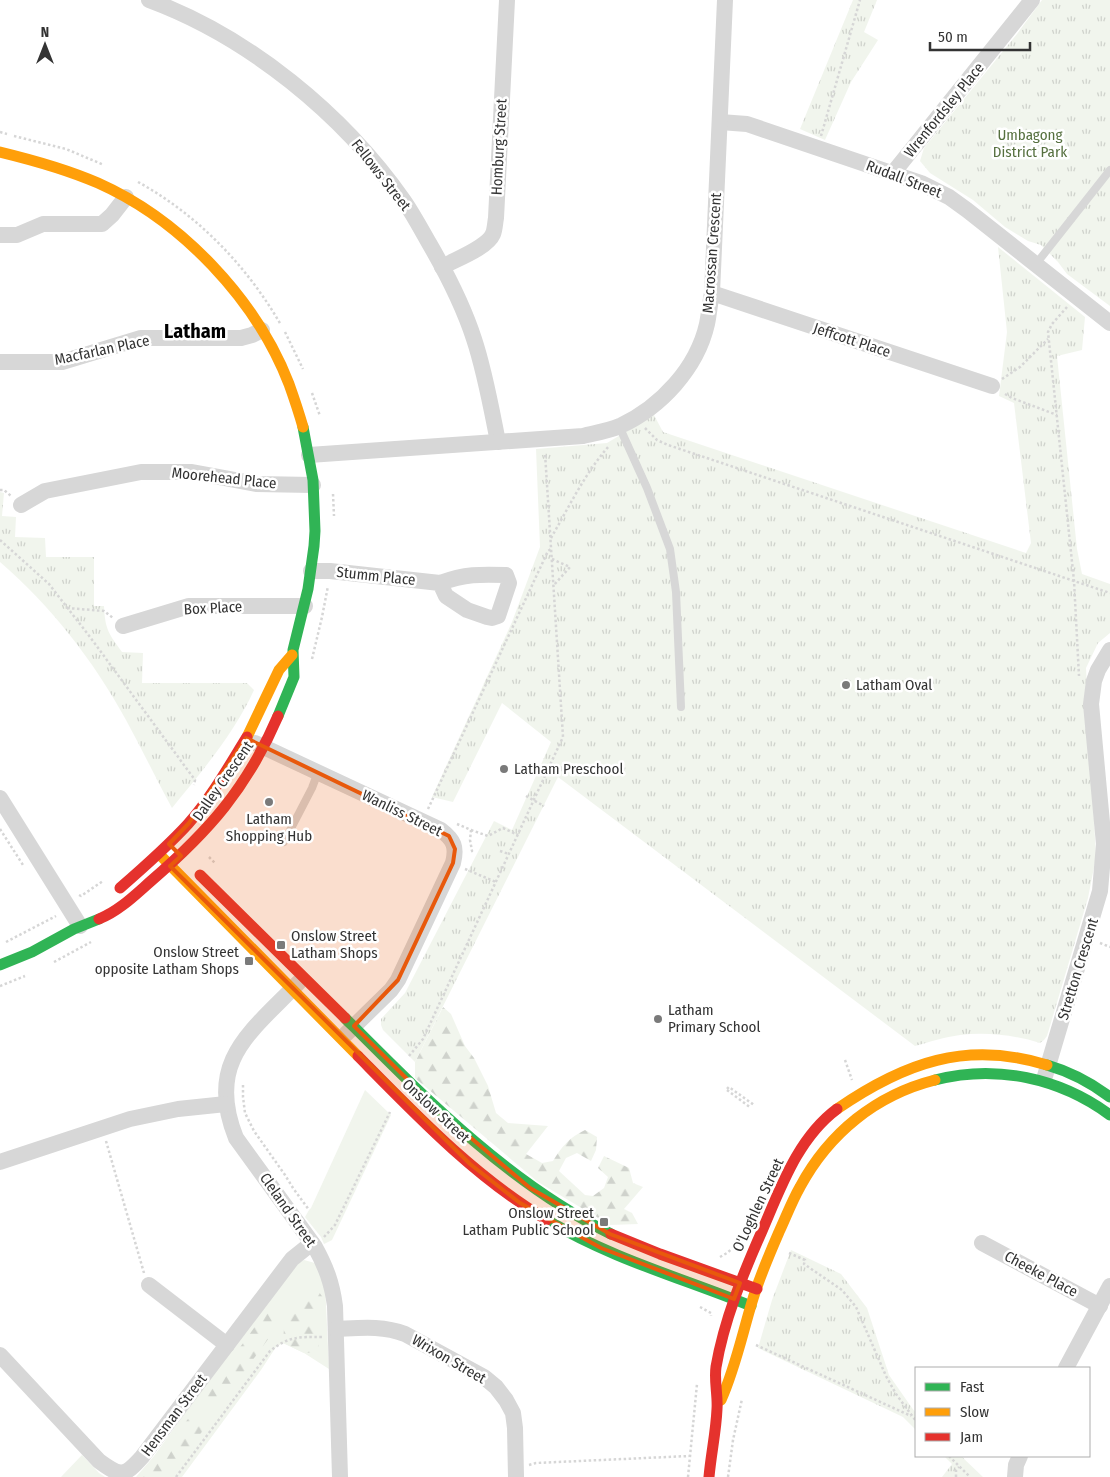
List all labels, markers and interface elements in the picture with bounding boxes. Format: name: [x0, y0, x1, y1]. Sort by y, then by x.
north arrow: [20, 20, 70, 70]
scale bar: [930, 20, 1030, 52]
text: N: [41, 24, 49, 41]
text: 50 m: [938, 28, 968, 46]
street label: Wrenfordsley Place: [900, 59, 988, 161]
street label: Homburg Street: [487, 98, 511, 196]
park label: Umbagong District Park: [993, 126, 1067, 161]
street label: Fellows Street: [347, 136, 415, 214]
street label: Rudall Street: [864, 156, 944, 202]
street label: Macrossan Crescent: [699, 192, 725, 314]
district label: Latham: [164, 319, 226, 343]
street label: Jeffcott Place: [811, 319, 893, 361]
street label: Macfarlan Place: [53, 331, 151, 369]
street label: Moorehead Place: [171, 464, 277, 492]
street label: Stumm Place: [336, 563, 416, 589]
street label: Box Place: [183, 597, 243, 619]
place label: Latham Oval: [856, 676, 932, 694]
marker: Latham Oval: [840, 679, 852, 691]
street label: Dalley Crescent: [189, 737, 257, 824]
place label: Latham Preschool: [514, 760, 623, 778]
marker: Latham Preschool: [498, 763, 510, 775]
street label: Wanliss Street: [359, 786, 445, 840]
marker: Latham Shopping Hub: [263, 796, 275, 808]
place label: Latham Shopping Hub: [226, 810, 312, 845]
street label: Stretton Crescent: [1054, 916, 1102, 1022]
place label: Onslow Street Latham Shops: [291, 927, 378, 962]
marker: Onslow Street Latham Shops: [275, 939, 287, 951]
place label: Onslow Street opposite Latham Shops: [95, 943, 239, 978]
marker: Onslow Street opposite Latham Shops: [243, 955, 255, 967]
place label: Latham Primary School: [668, 1001, 760, 1036]
marker: Latham Primary School: [652, 1013, 664, 1025]
street label: Onslow Street: [399, 1075, 474, 1147]
street label: O'Loghlen Street: [728, 1155, 788, 1255]
street label: Cleland Street: [256, 1169, 320, 1251]
place label: Onslow Street Latham Public School: [462, 1204, 594, 1239]
marker: Onslow Street Latham Public School: [598, 1216, 610, 1228]
street label: Cheeke Place: [1001, 1247, 1081, 1301]
street label: Wrixon Street: [409, 1330, 489, 1388]
legend: [915, 1367, 1090, 1457]
street label: Hensman Street: [137, 1370, 211, 1460]
text: Fast: [960, 1378, 984, 1396]
text: Slow: [960, 1403, 989, 1421]
text: Jam: [960, 1428, 983, 1446]

